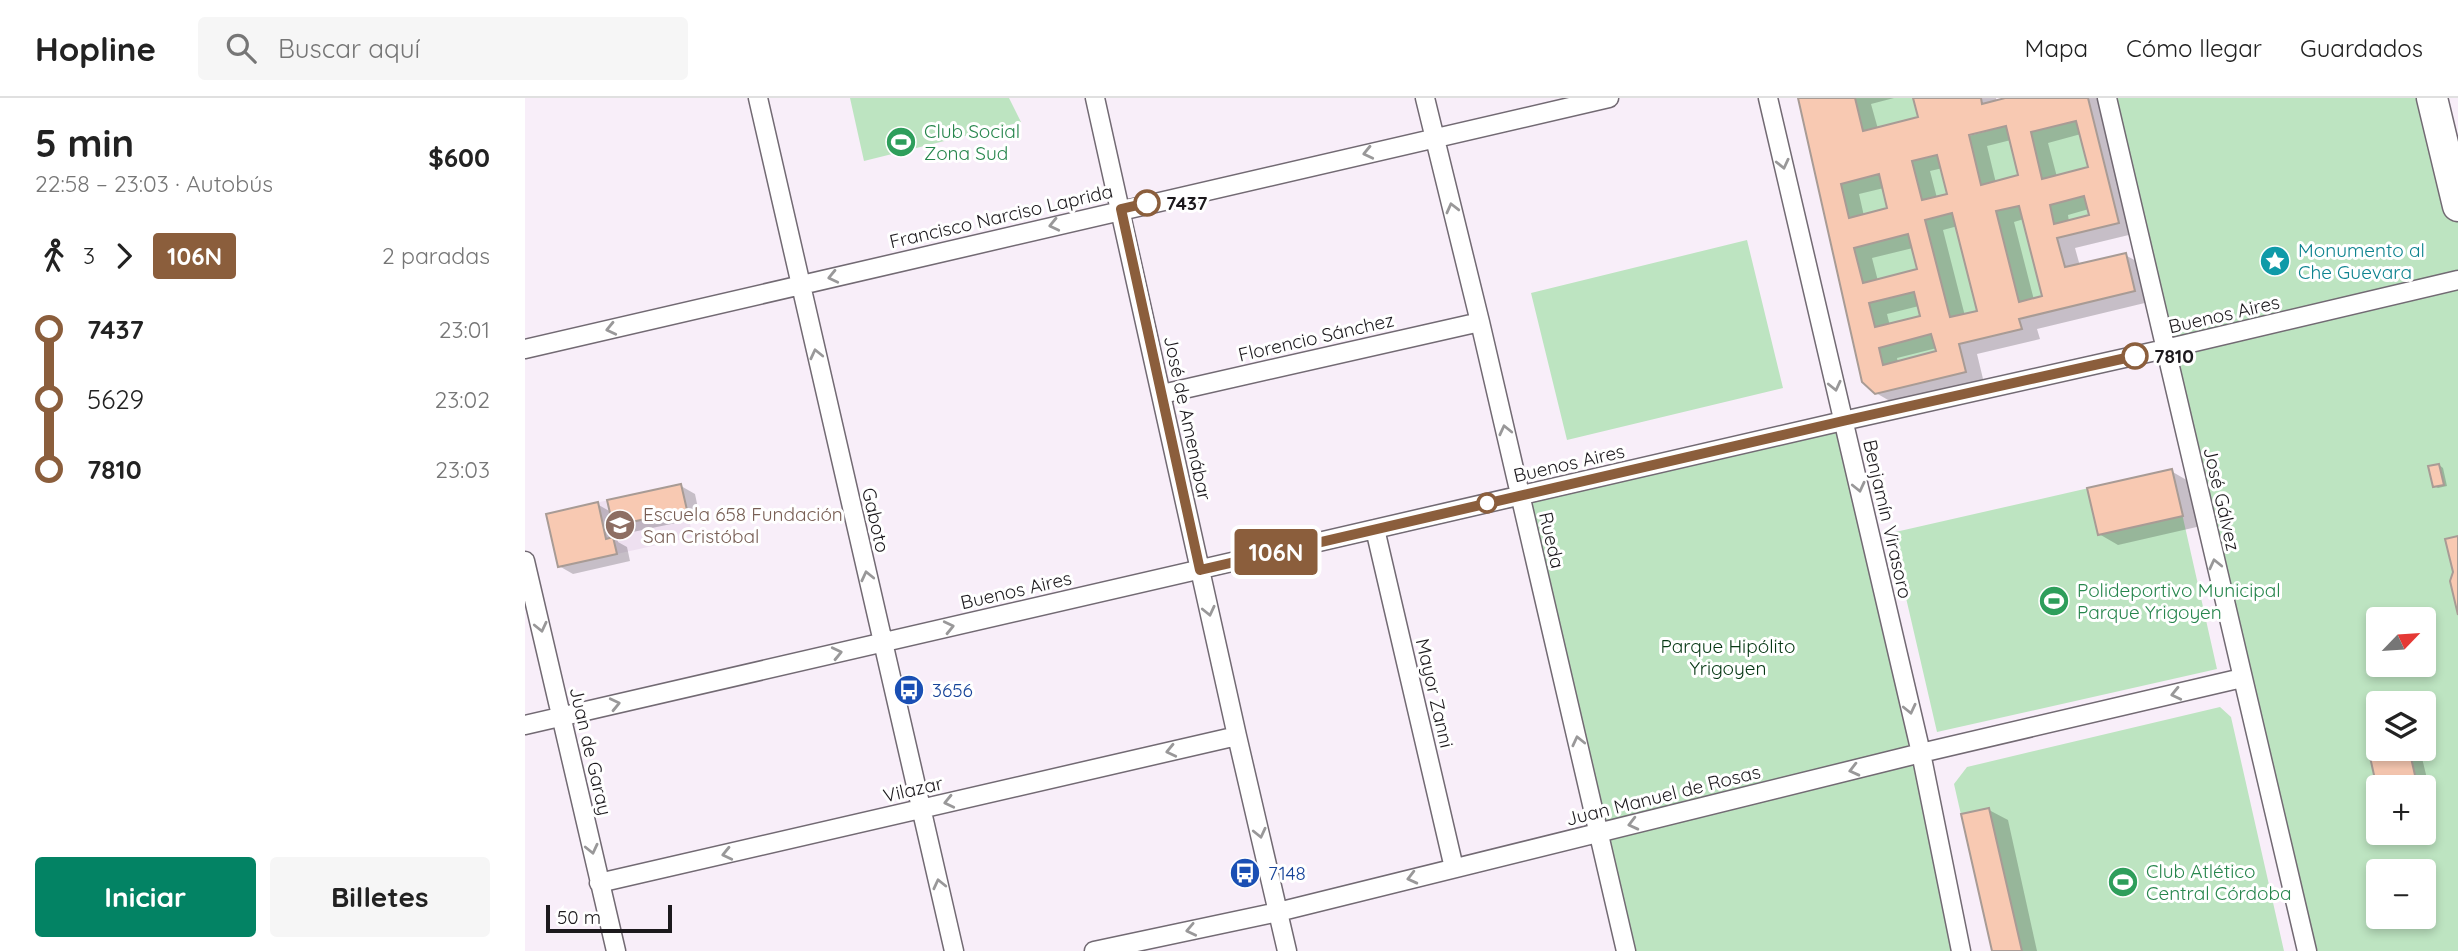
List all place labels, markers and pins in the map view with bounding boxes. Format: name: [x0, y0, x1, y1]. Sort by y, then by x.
place label: Club Social Zona Sud: [924, 119, 1020, 165]
sports icon: Club Social Zona Sud: [884, 125, 918, 159]
marker: 7437: [1134, 190, 1160, 216]
place label: 7437: [1166, 191, 1207, 215]
place label: Monumento al Che Guevara: [2298, 238, 2425, 284]
place icon: Monumento al Che Guevara: [2258, 244, 2292, 278]
marker: 7810: [2122, 343, 2148, 369]
place label: 7810: [2154, 344, 2194, 368]
unlabelled marker: [1477, 493, 1497, 513]
place label: Escuela 658 Fundación San Cristóbal: [643, 502, 843, 548]
school or university icon: Escuela 658 Fundación San Cristóbal: [603, 508, 637, 542]
place label: Polideportivo Municipal Parque Yrigoyen: [2077, 578, 2281, 624]
sports icon: Polideportivo Municipal Parque Yrigoyen: [2037, 584, 2071, 618]
bus stop icon: 3656: [892, 673, 926, 707]
place label: 3656: [932, 678, 973, 702]
bus stop icon: 7148: [1228, 856, 1262, 890]
place label: Club Atlético Central Córdoba: [2146, 859, 2292, 905]
place label: 7148: [1268, 861, 1306, 885]
sports icon: Club Atlético Central Córdoba: [2106, 865, 2140, 899]

